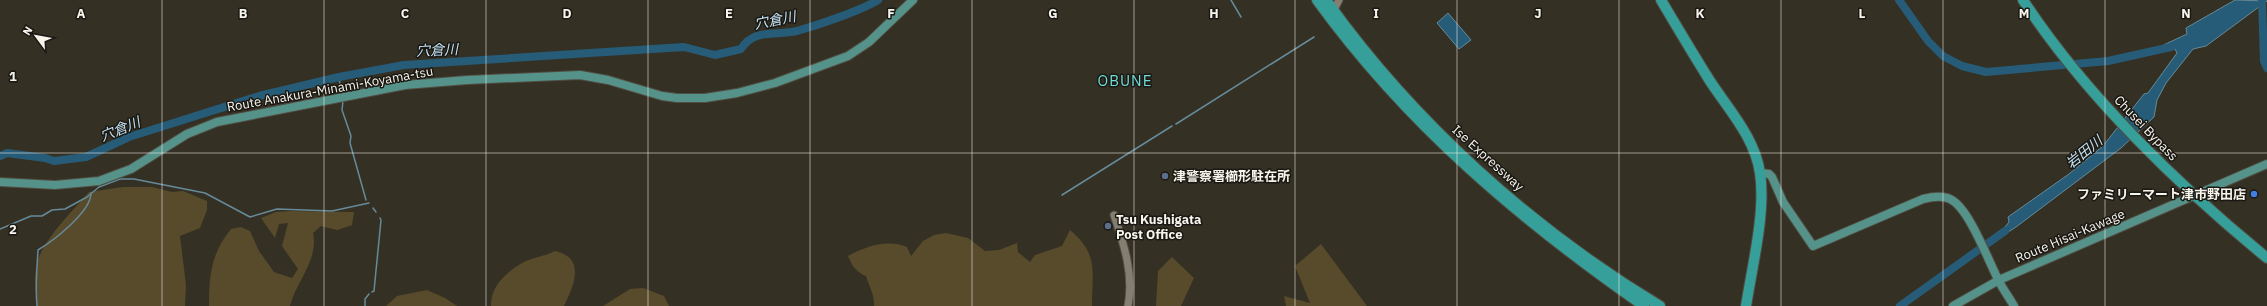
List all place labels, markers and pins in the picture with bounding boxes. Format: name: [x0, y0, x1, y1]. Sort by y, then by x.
place label: 津警察署櫛形駐在所: [1173, 168, 1290, 185]
marker: 津警察署櫛形駐在所: [1160, 171, 1170, 181]
place label: ファミリーマート津市野田店: [2077, 186, 2246, 203]
marker: ファミリーマート津市野田店: [2249, 189, 2259, 199]
place label: Tsu Kushigata Post Office: [1116, 211, 1201, 243]
marker: Tsu Kushigata Post Office: [1103, 221, 1113, 231]

